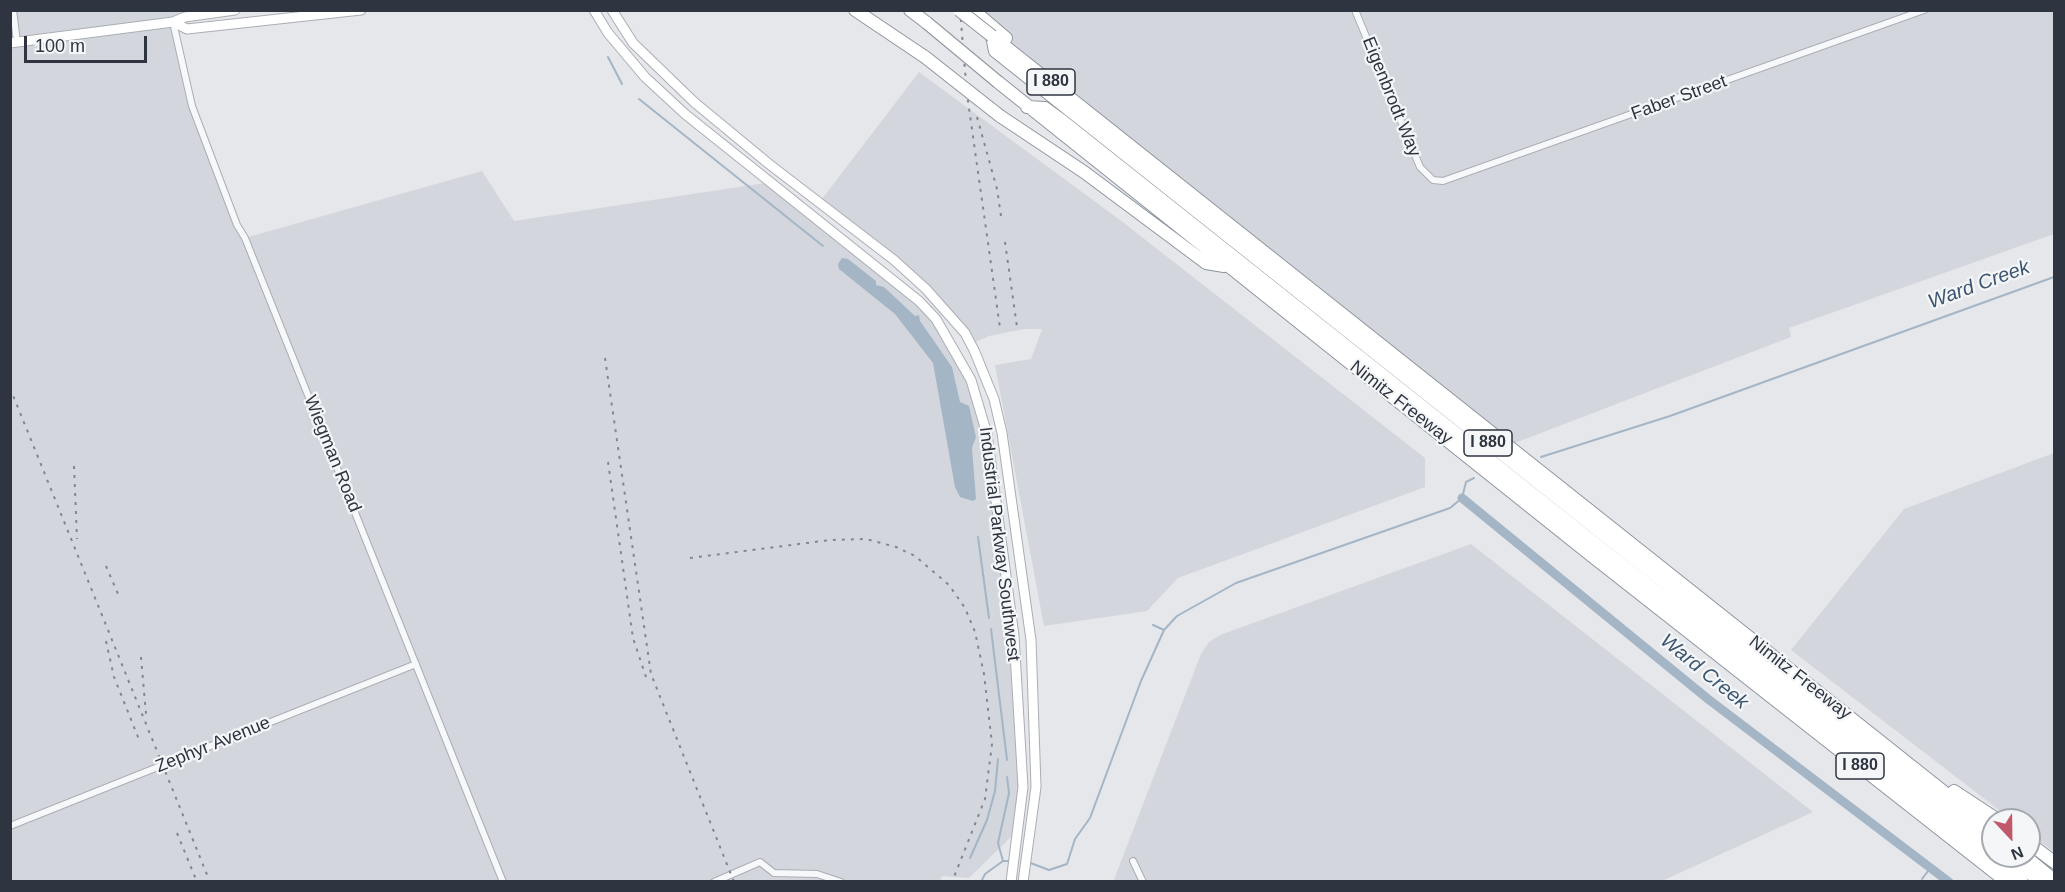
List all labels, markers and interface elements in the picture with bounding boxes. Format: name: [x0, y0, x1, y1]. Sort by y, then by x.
scale bar: [27, 24, 150, 62]
street label: Eigenbrodt Way: [1357, 34, 1425, 160]
text: 100 m: [35, 36, 85, 56]
road number: I 880: [1027, 69, 1075, 95]
street label: Faber Street: [1628, 71, 1730, 125]
water label: Ward Creek: [1925, 256, 2033, 314]
street label: Nimitz Freeway: [1345, 356, 1457, 450]
street label: Wiegman Road: [299, 392, 365, 516]
street label: Industrial Parkway Southwest: [974, 426, 1024, 662]
road number: I 880: [1464, 430, 1512, 456]
water label: Ward Creek: [1655, 629, 1753, 715]
street label: Nimitz Freeway: [1744, 631, 1856, 725]
street label: Zephyr Avenue: [153, 712, 273, 778]
road number: I 880: [1836, 753, 1884, 779]
north arrow: [1981, 808, 2041, 868]
text: N: [2009, 843, 2026, 863]

